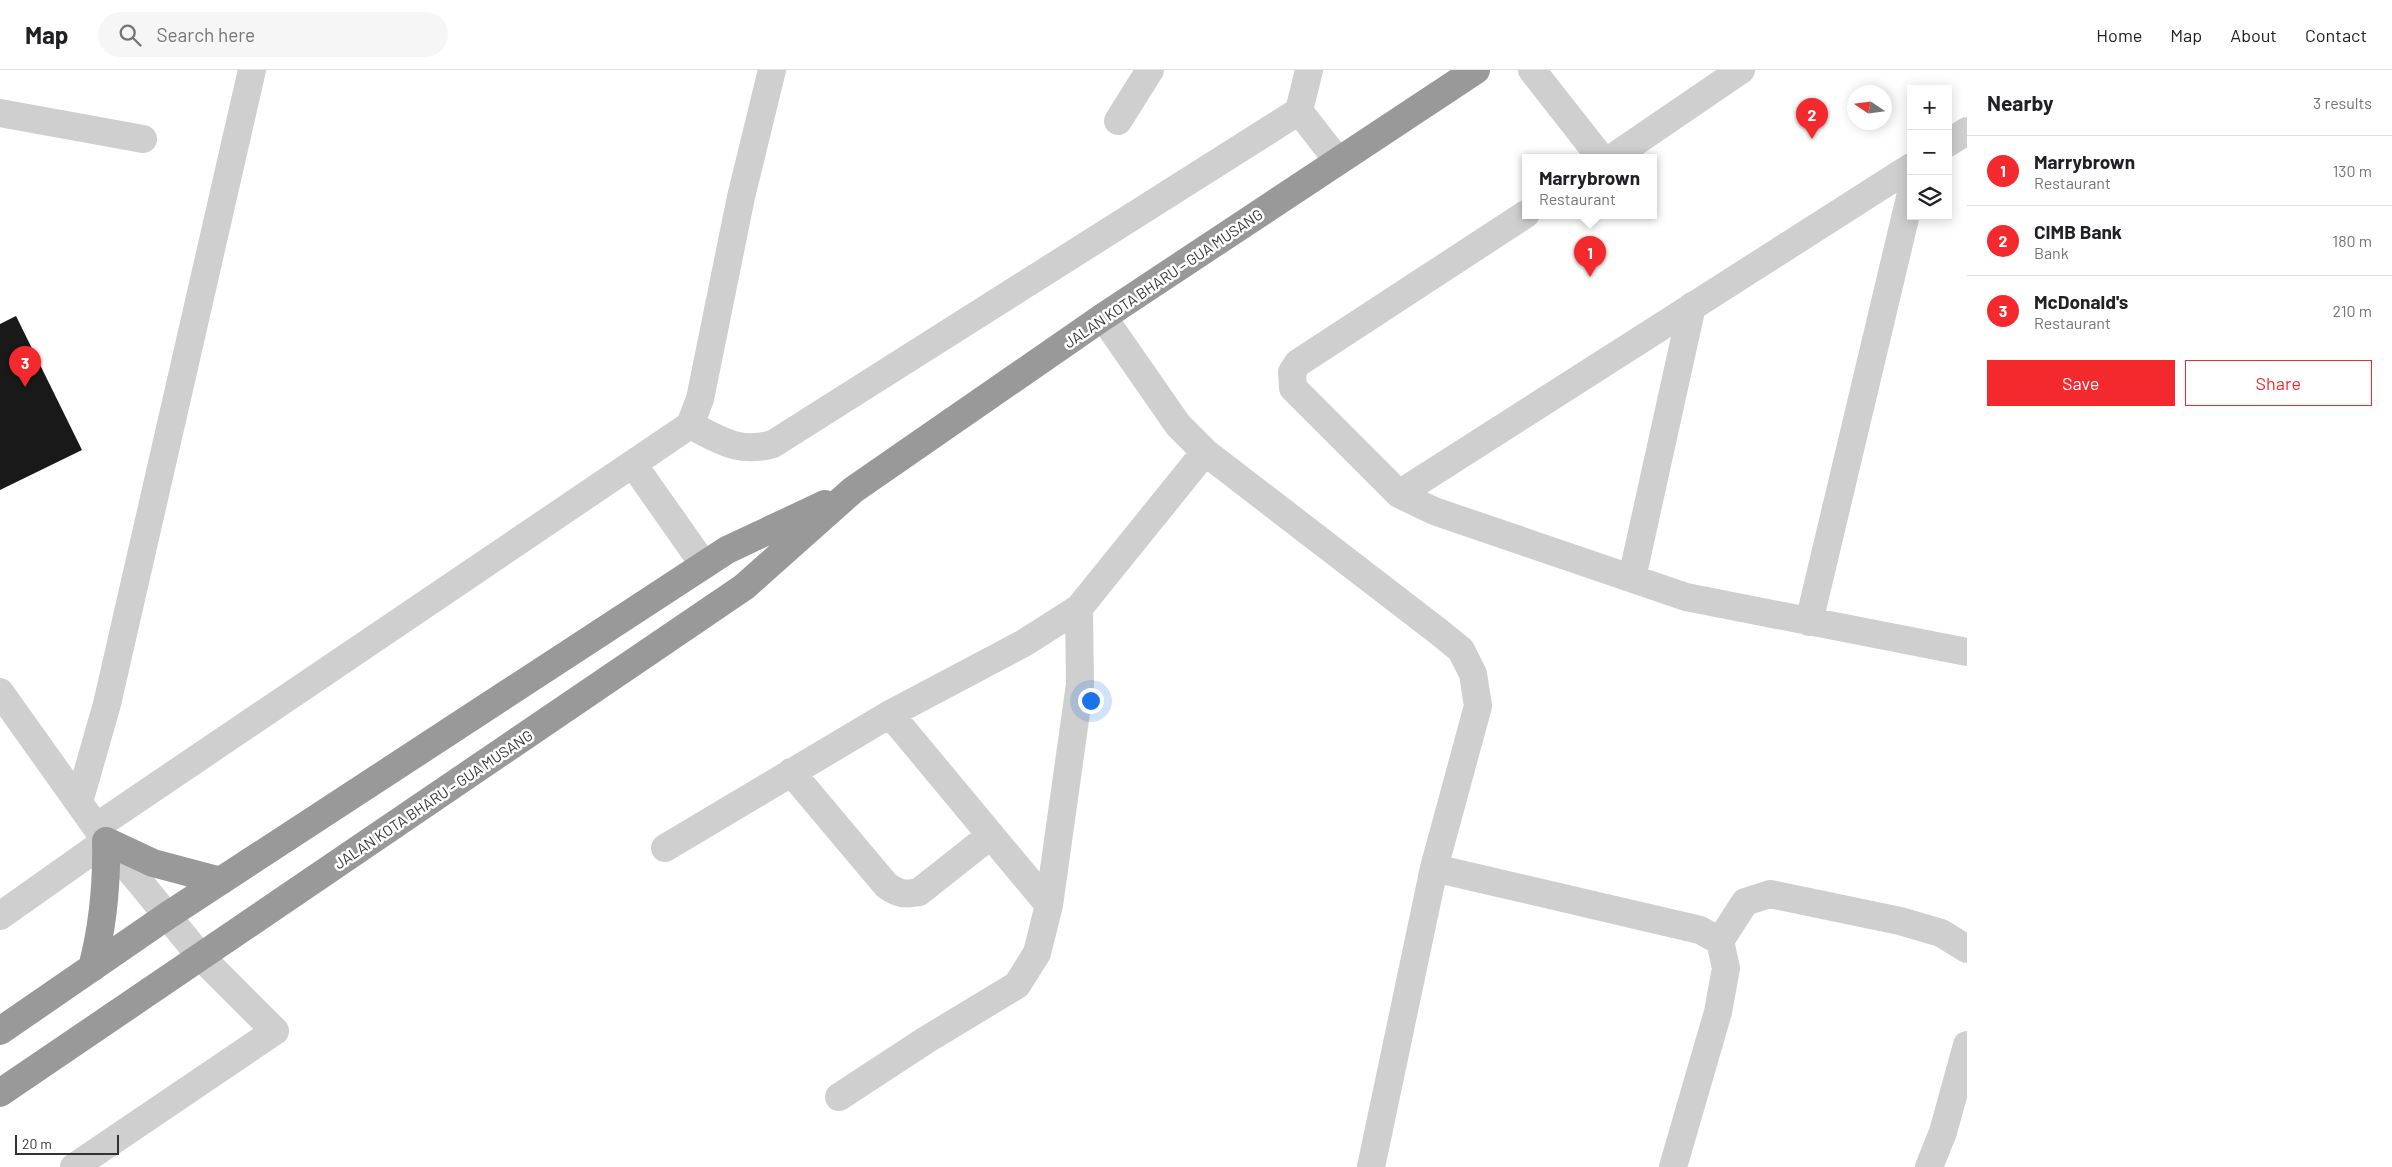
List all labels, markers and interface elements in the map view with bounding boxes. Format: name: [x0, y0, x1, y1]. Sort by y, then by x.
search box: [98, 12, 448, 57]
text: Map: [25, 20, 68, 49]
icon: search: [116, 21, 144, 49]
text: Search here: [156, 23, 255, 46]
text: Home: [2096, 24, 2142, 46]
text: Map: [2170, 24, 2202, 46]
text: About: [2230, 24, 2277, 46]
text: Contact: [2305, 24, 2367, 46]
north arrow: [1847, 85, 1892, 130]
map controls: [1907, 85, 1952, 220]
button: +: [1907, 85, 1952, 130]
text: Nearby: [1987, 90, 2053, 115]
text: 3 results: [2313, 93, 2372, 112]
pin: 2: [1796, 98, 1828, 139]
button: −: [1907, 130, 1952, 175]
text: Marrybrown: [2034, 150, 2135, 173]
popup: [1522, 154, 1657, 219]
text: 1: [2000, 161, 2006, 180]
text: 130 m: [2333, 161, 2372, 180]
text: Marrybrown: [1539, 166, 1640, 189]
text: Restaurant: [2034, 173, 2111, 192]
button: layers: [1907, 175, 1952, 220]
text: Restaurant: [1539, 189, 1616, 208]
street label: JALAN KOTA BHARU – GUA MUSANG: [1060, 205, 1266, 351]
text: CIMB Bank: [2034, 220, 2122, 243]
text: 2: [1999, 231, 2007, 250]
text: 180 m: [2333, 231, 2372, 250]
pin: 1: [1574, 236, 1606, 277]
text: Bank: [2034, 243, 2069, 262]
text: McDonald's: [2034, 290, 2128, 313]
text: 3: [1999, 301, 2007, 320]
text: 210 m: [2333, 301, 2372, 320]
text: Restaurant: [2034, 313, 2111, 332]
pin: 3: [9, 346, 41, 387]
button: Save: [1987, 360, 2175, 406]
button: Share: [2185, 360, 2372, 406]
your location: [1078, 688, 1104, 714]
street label: JALAN KOTA BHARU – GUA MUSANG: [330, 726, 536, 872]
scale bar: [15, 1132, 119, 1155]
text: 20 m: [22, 1135, 52, 1152]

